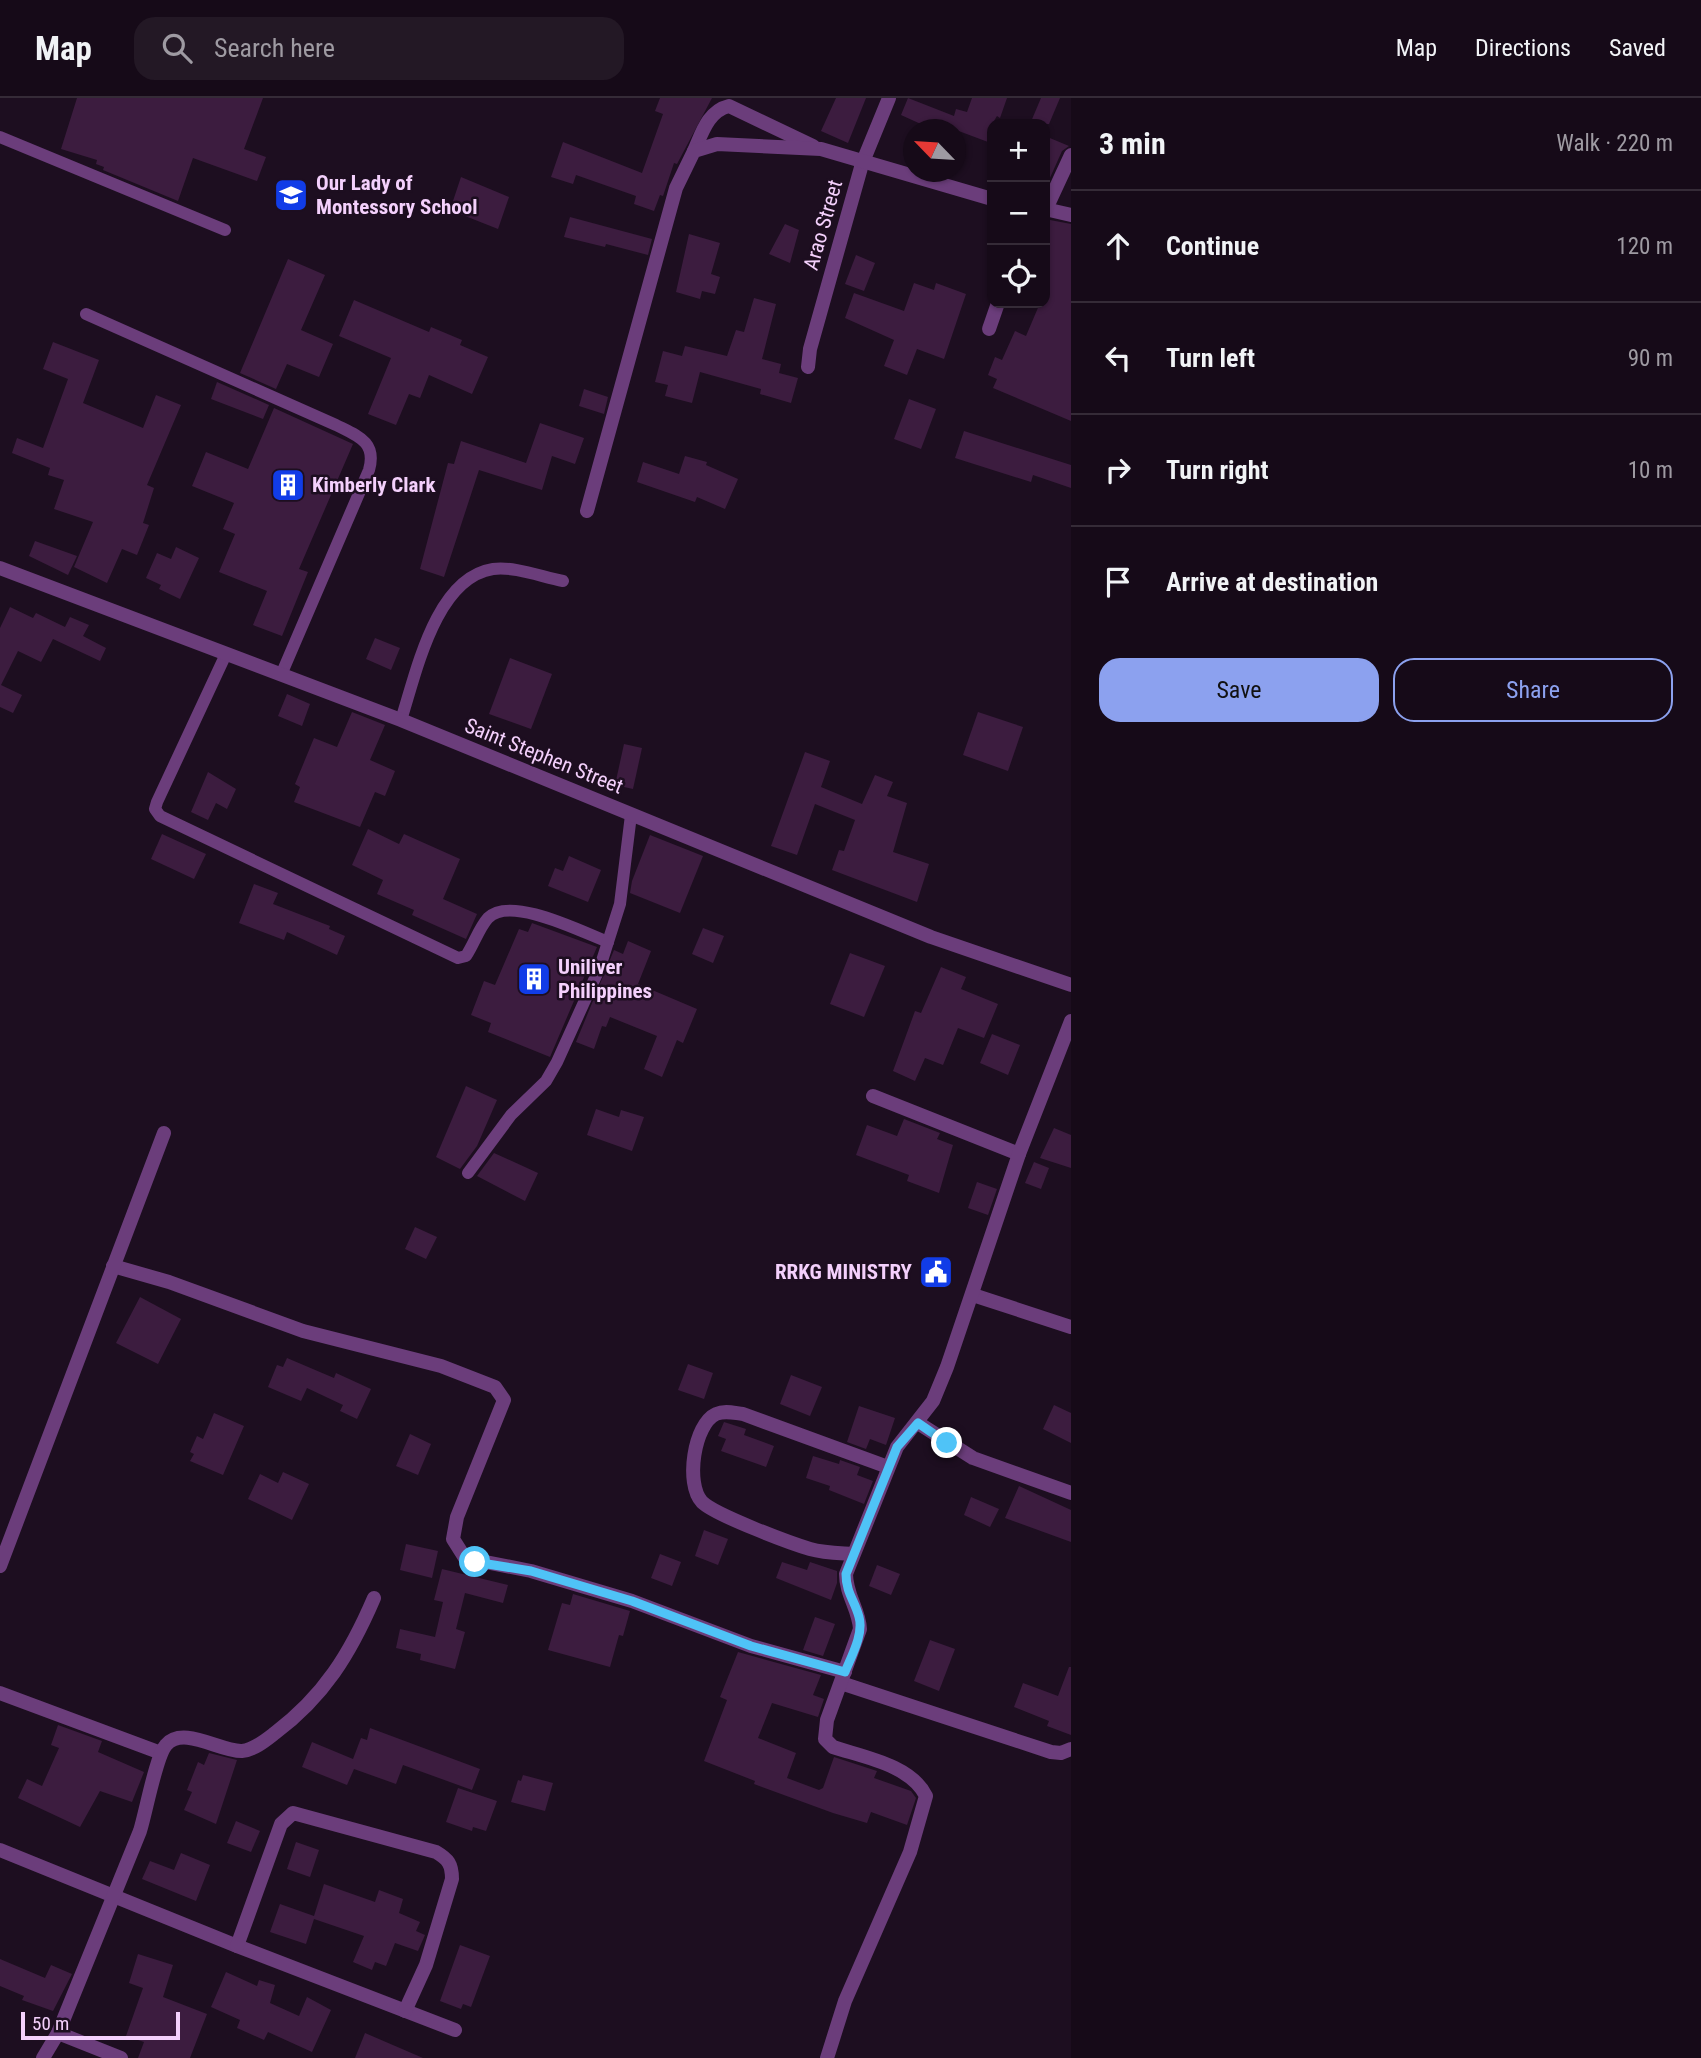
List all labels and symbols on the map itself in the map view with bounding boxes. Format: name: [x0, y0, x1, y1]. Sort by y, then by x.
north arrow: [903, 119, 966, 182]
place label: Our Lady of Montessory School: [316, 171, 478, 219]
school or university icon: Our Lady of Montessory School: [272, 176, 310, 214]
street label: Arao Street: [799, 177, 847, 273]
building icon: Kimberly Clark: [269, 466, 307, 504]
place label: Kimberly Clark: [312, 473, 436, 497]
street label: Saint Stephen Street: [461, 713, 627, 799]
place label: Uniliver Philippines: [558, 955, 652, 1003]
building icon: Uniliver Philippines: [515, 960, 553, 998]
public building icon: RRKG MINISTRY: [917, 1253, 955, 1291]
place label: RRKG MINISTRY: [775, 1260, 913, 1284]
route end: [931, 1427, 962, 1458]
route start: [459, 1546, 490, 1577]
scale bar: [21, 2009, 180, 2041]

